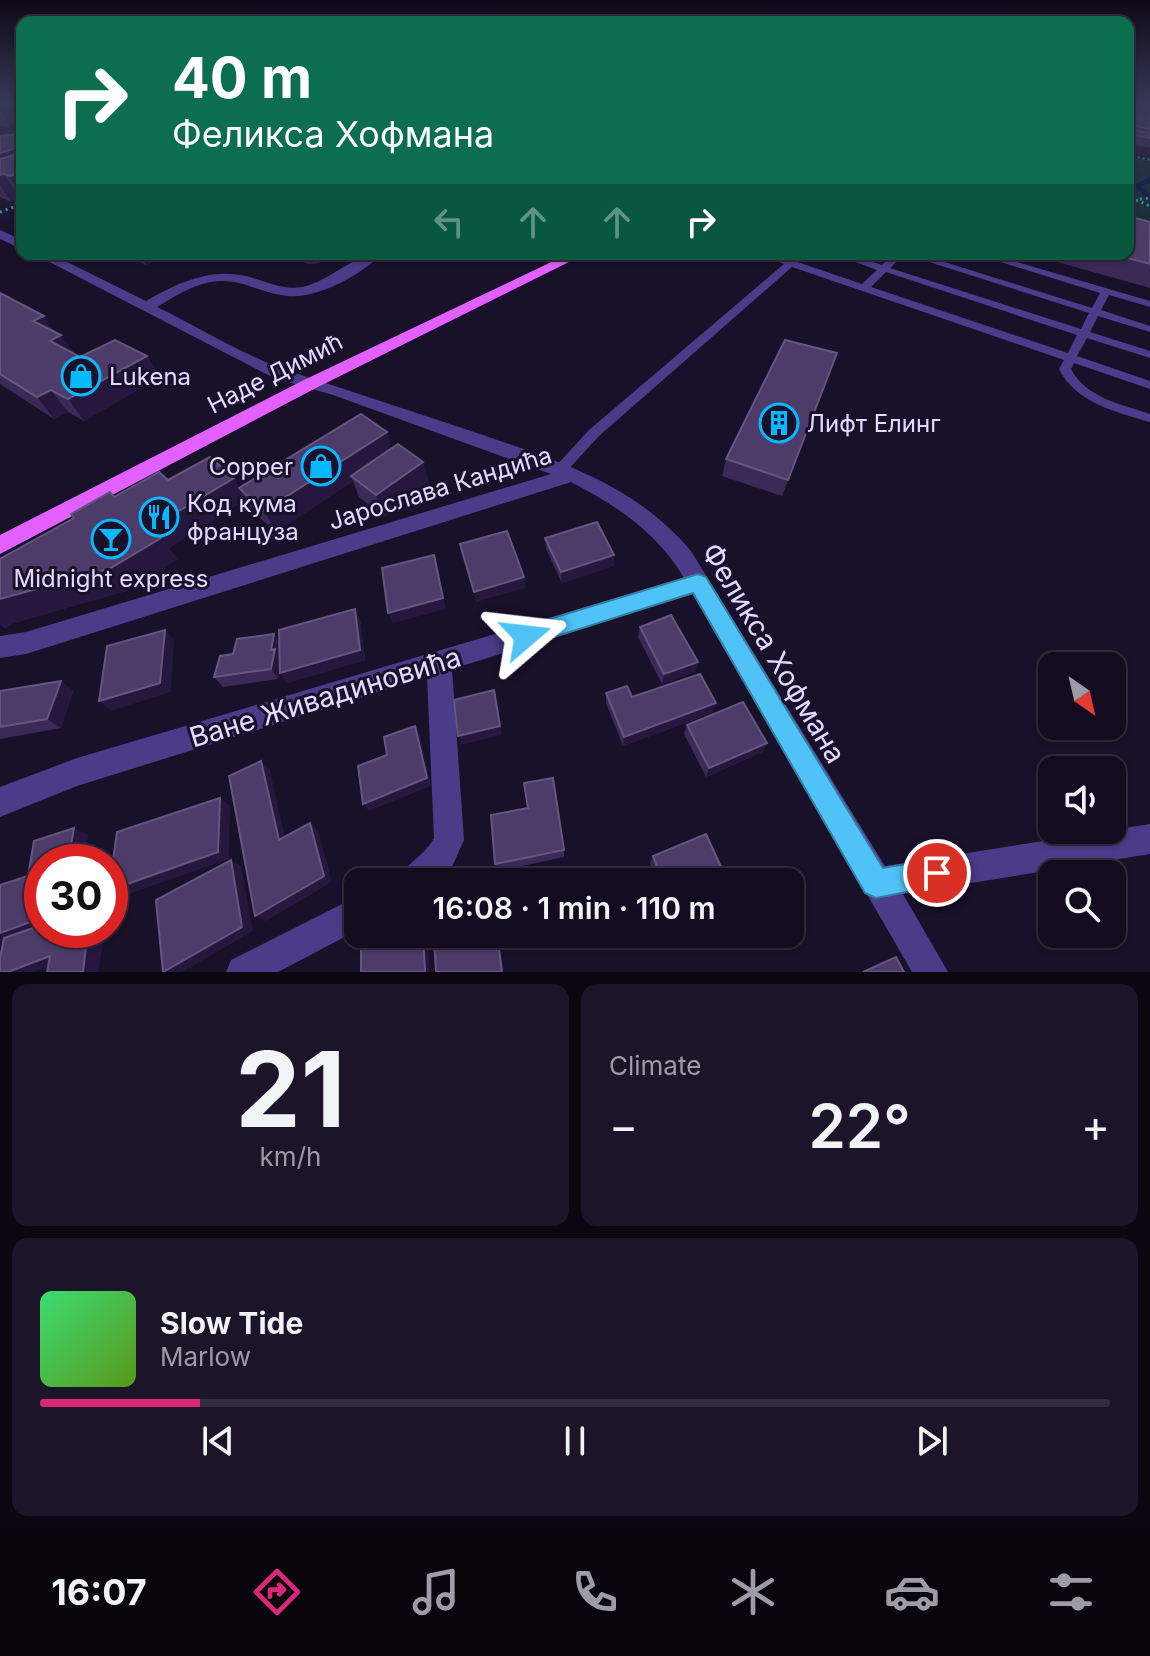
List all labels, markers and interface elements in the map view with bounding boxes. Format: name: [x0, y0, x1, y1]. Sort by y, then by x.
text: 40 m: [172, 44, 312, 112]
icon: right: [40, 48, 144, 152]
text: Феликса Хофмана: [172, 112, 494, 156]
icon: left: [427, 200, 471, 244]
icon: ahead: [511, 200, 555, 244]
icon: ahead: [595, 200, 639, 244]
icon: right: [679, 200, 723, 244]
street label: Наде Димић: [203, 327, 347, 419]
shop icon: Lukena: [60, 355, 102, 397]
place label: Lukena: [109, 362, 191, 391]
building icon: Лифт Елинг: [758, 402, 800, 444]
place label: Лифт Елинг: [807, 409, 941, 438]
street label: Јарослава Кандића: [325, 440, 555, 536]
shop icon: Copper: [300, 445, 342, 487]
place label: Copper: [209, 452, 293, 481]
place label: Код кума француза: [187, 489, 299, 546]
restaurant icon: Код кума француза: [138, 496, 180, 538]
bar icon: Midnight express: [90, 518, 132, 560]
street label: Феликса Хофмана: [695, 537, 853, 769]
place label: Midnight express: [14, 564, 208, 593]
position arrow: [484, 594, 568, 678]
street label: Ване Живадиновића: [185, 640, 465, 754]
north arrow: [1038, 652, 1126, 740]
map controls: [1038, 652, 1126, 948]
button: sound: [1038, 756, 1126, 844]
pin: [903, 839, 971, 907]
speed limit sign: 30: [24, 844, 128, 948]
icon: arrive: [915, 851, 959, 895]
button: search: [1038, 860, 1126, 948]
text: 16:08 · 1 min · 110 m: [433, 890, 716, 926]
text: 21: [235, 1026, 346, 1152]
text: Climate: [609, 1050, 701, 1081]
text: 22°: [808, 1090, 911, 1162]
text: −: [609, 1099, 638, 1153]
text: +: [1081, 1099, 1110, 1153]
text: km/h: [260, 1141, 321, 1172]
text: Slow Tide: [160, 1305, 303, 1341]
text: Marlow: [160, 1341, 251, 1372]
icon: previous: [196, 1419, 240, 1463]
icon: pause: [553, 1419, 597, 1463]
icon: next: [910, 1419, 954, 1463]
icon: directions: [249, 1564, 305, 1620]
icon: music: [408, 1564, 464, 1620]
icon: phone: [567, 1564, 623, 1620]
icon: climate: [725, 1564, 781, 1620]
icon: car: [884, 1564, 940, 1620]
icon: filters: [1043, 1564, 1099, 1620]
text: 16:07: [51, 1570, 147, 1614]

